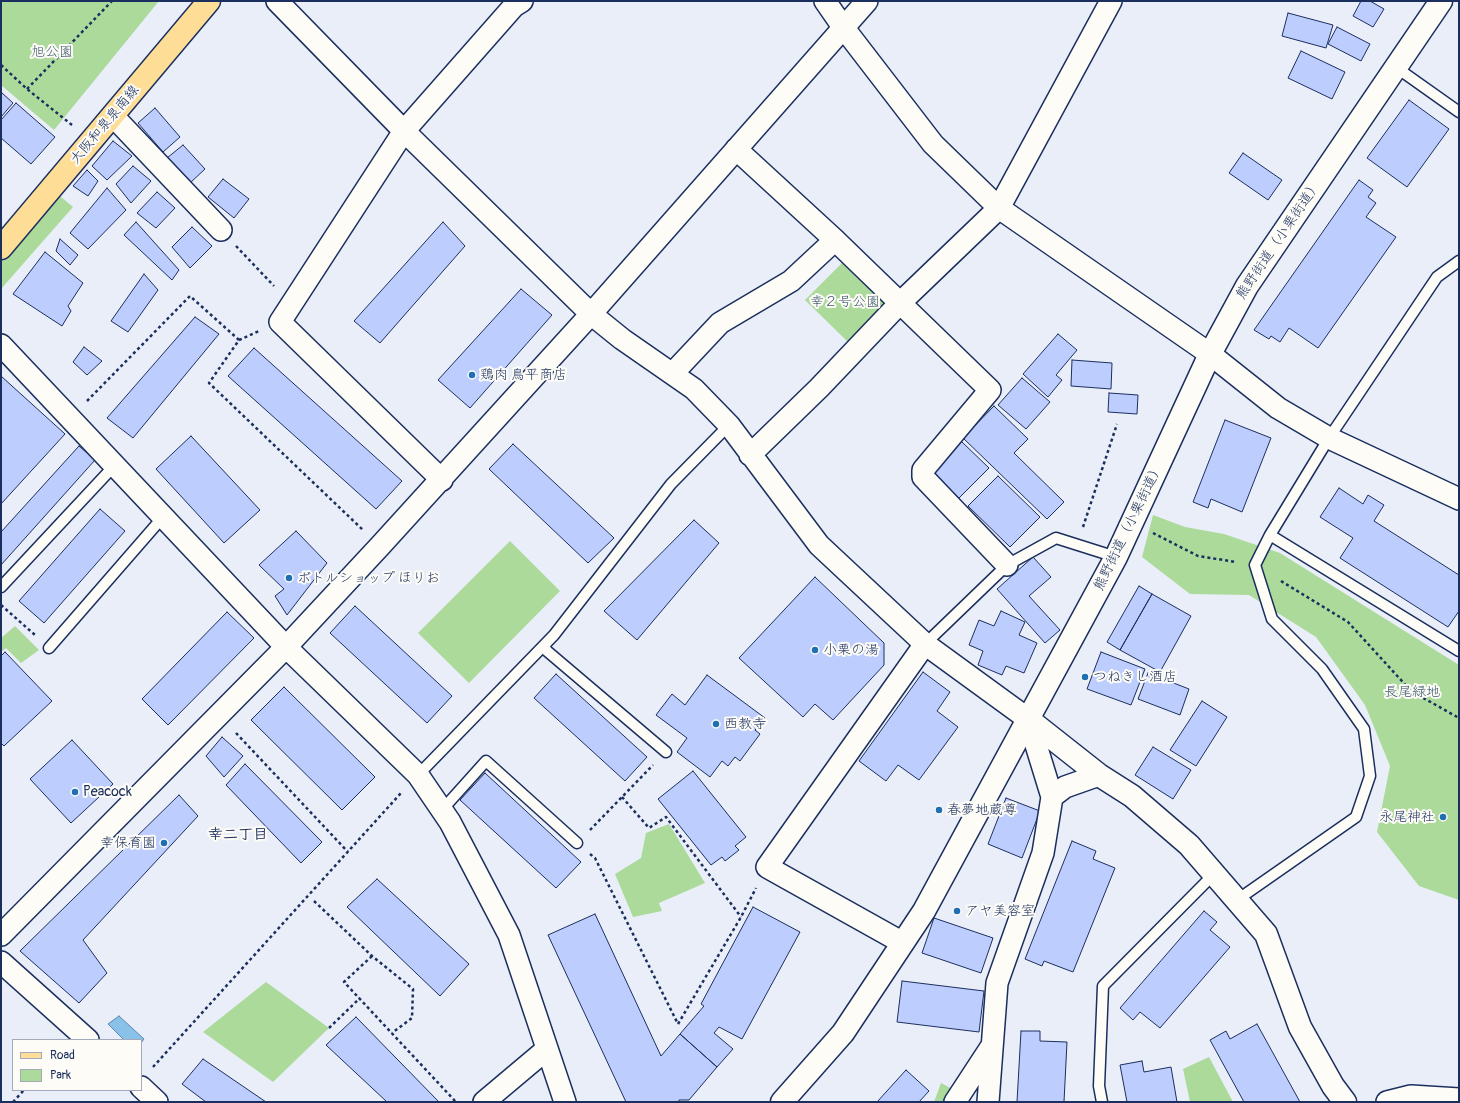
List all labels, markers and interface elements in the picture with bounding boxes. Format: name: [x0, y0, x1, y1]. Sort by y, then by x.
park label: 旭公園: [31, 44, 73, 60]
street label: 大阪和泉泉南線: [67, 82, 143, 168]
street label: 熊野街道（小栗街道）: [1233, 177, 1325, 303]
park label: 幸２号公園: [810, 294, 880, 310]
place label: 鶏肉 鳥平商店: [480, 367, 567, 383]
marker: 鶏肉 鳥平商店: [467, 370, 477, 380]
street label: 熊野街道（小栗街道）: [1091, 460, 1167, 594]
place label: ボトルショップ ほりお: [297, 570, 440, 586]
marker: ボトルショップ ほりお: [284, 573, 294, 583]
place label: 小栗の湯: [823, 642, 879, 658]
marker: 小栗の湯: [810, 645, 820, 655]
place label: つねきし酒店: [1093, 669, 1177, 685]
marker: つねきし酒店: [1080, 672, 1090, 682]
park label: 長尾緑地: [1384, 684, 1440, 700]
place label: 西教寺: [724, 716, 766, 732]
marker: 西教寺: [711, 719, 721, 729]
place label: Peacock: [83, 784, 132, 800]
marker: Peacock: [70, 787, 80, 797]
place label: 春夢地蔵尊: [947, 802, 1017, 818]
marker: 春夢地蔵尊: [934, 805, 944, 815]
place label: 永尾神社: [1379, 809, 1435, 825]
marker: 永尾神社: [1438, 812, 1448, 822]
district label: 幸二丁目: [208, 826, 268, 844]
place label: 幸保育園: [100, 835, 156, 851]
marker: 幸保育園: [159, 838, 169, 848]
place label: アヤ美容室: [965, 903, 1035, 919]
marker: アヤ美容室: [952, 906, 962, 916]
legend: [12, 1039, 142, 1091]
text: Road: [50, 1048, 75, 1063]
text: Park: [50, 1068, 71, 1083]

